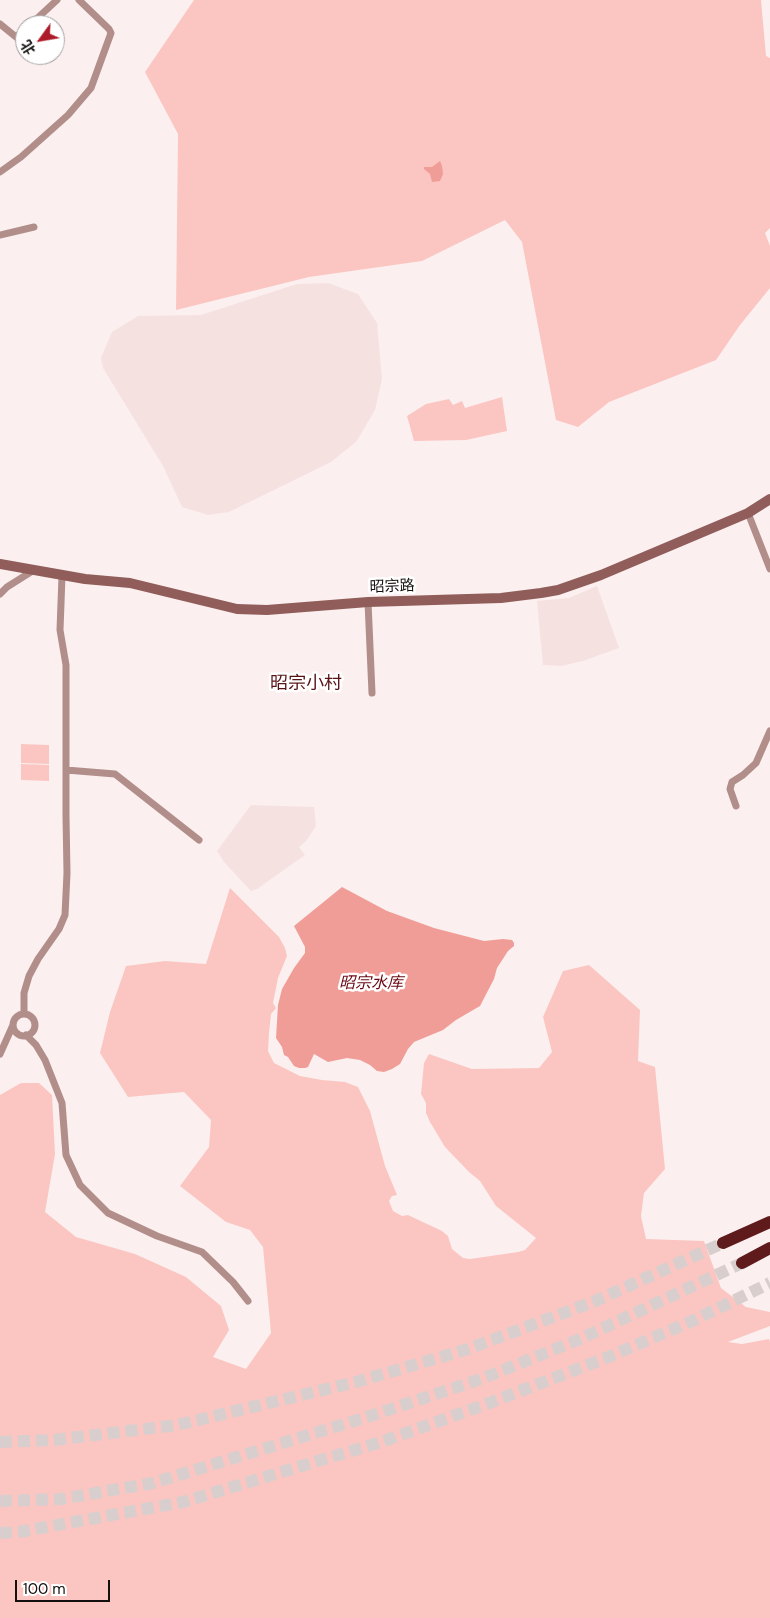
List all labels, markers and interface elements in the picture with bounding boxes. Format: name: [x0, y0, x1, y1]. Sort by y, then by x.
north arrow: [15, 15, 65, 65]
text: 北: [17, 37, 39, 58]
street label: 昭宗路: [369, 577, 415, 597]
district label: 昭宗小村: [270, 673, 342, 695]
water label: 昭宗水库: [339, 974, 403, 994]
scale bar: [18, 1570, 112, 1602]
text: 100 m: [23, 1579, 66, 1599]

